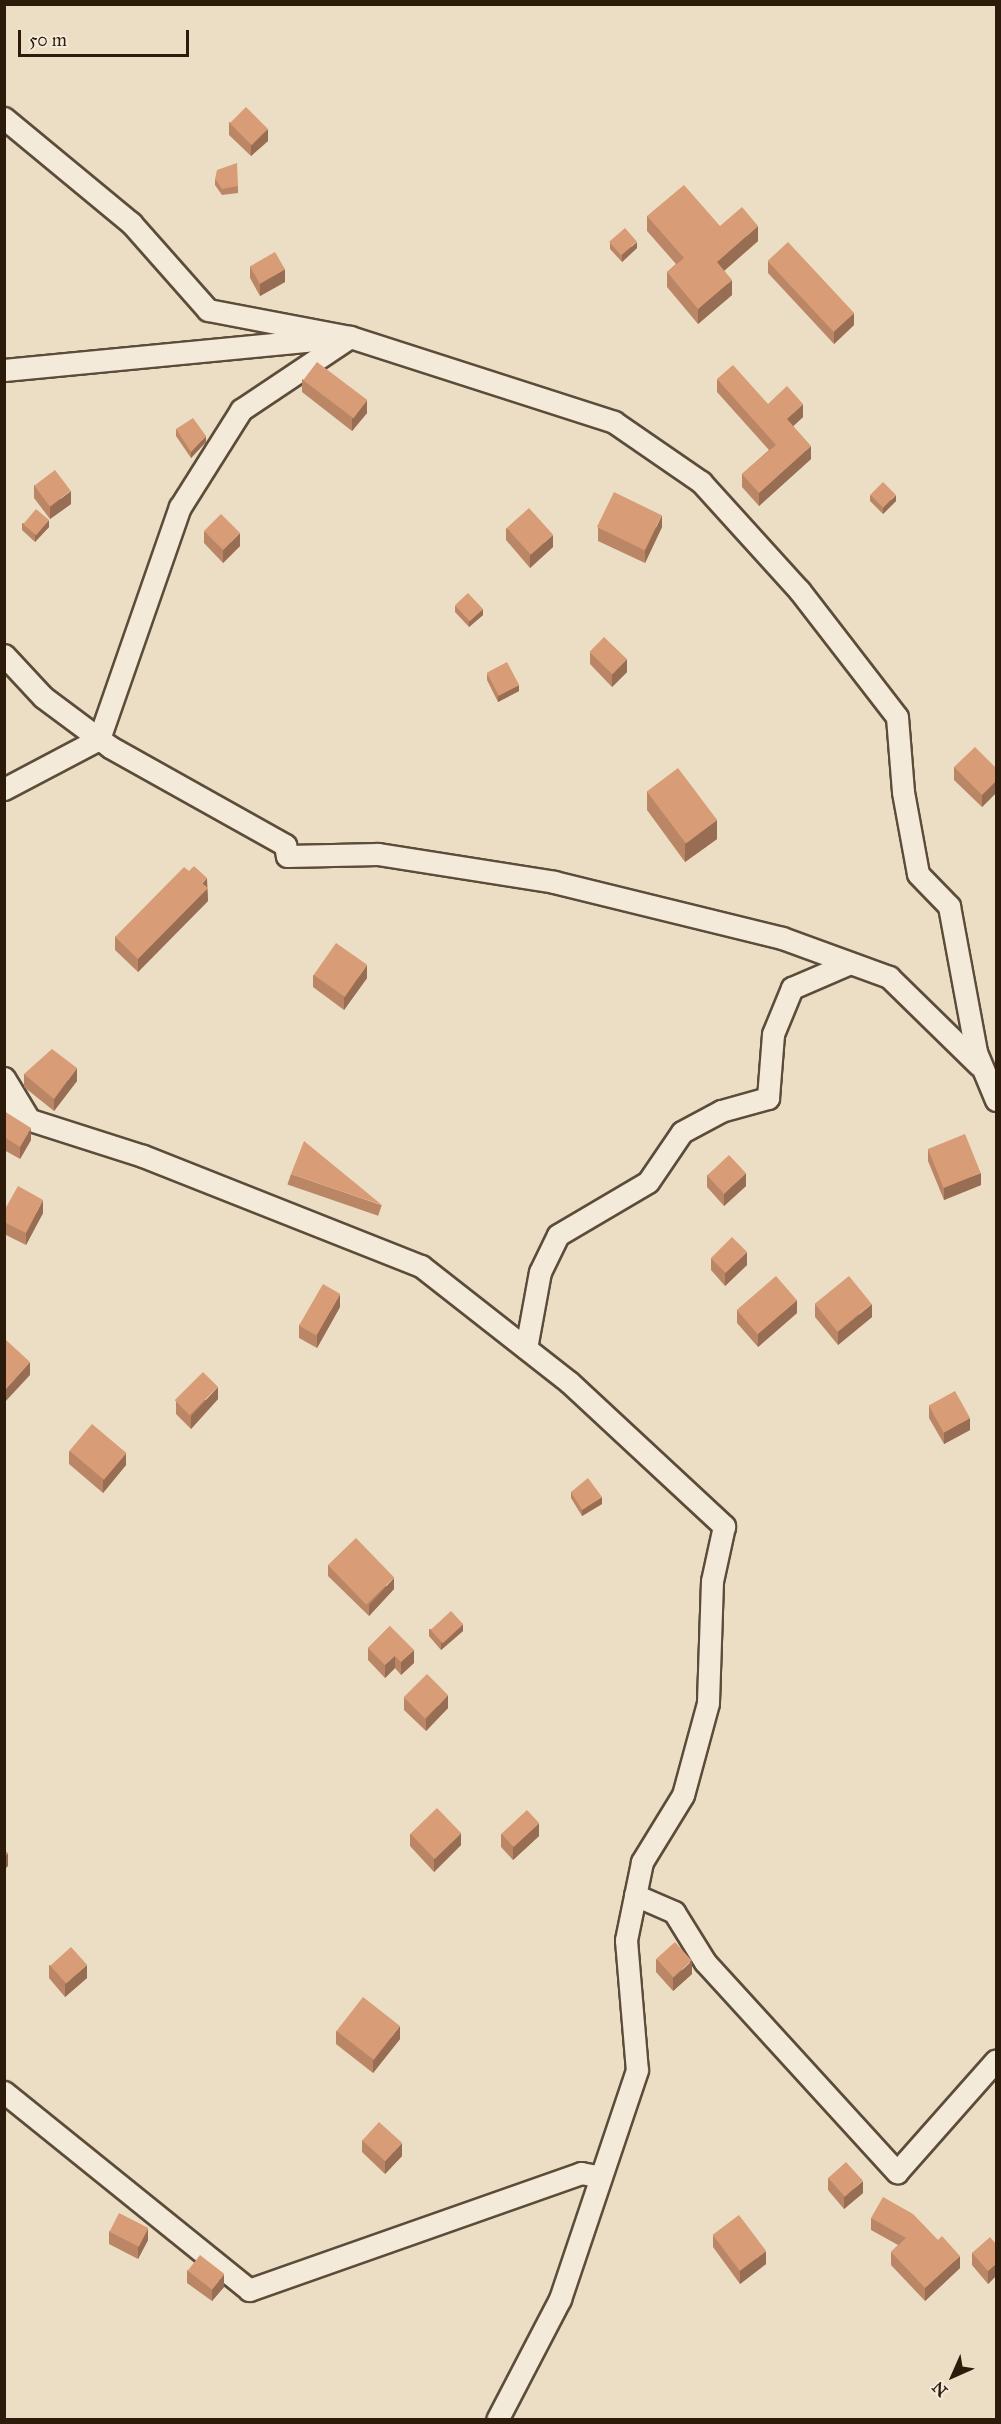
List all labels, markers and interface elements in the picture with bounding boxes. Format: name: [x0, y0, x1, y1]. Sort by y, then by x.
scale bar: [21, 18, 192, 56]
text: 50 m: [29, 29, 67, 51]
north arrow: [923, 2346, 983, 2406]
text: N: [928, 2378, 951, 2401]

